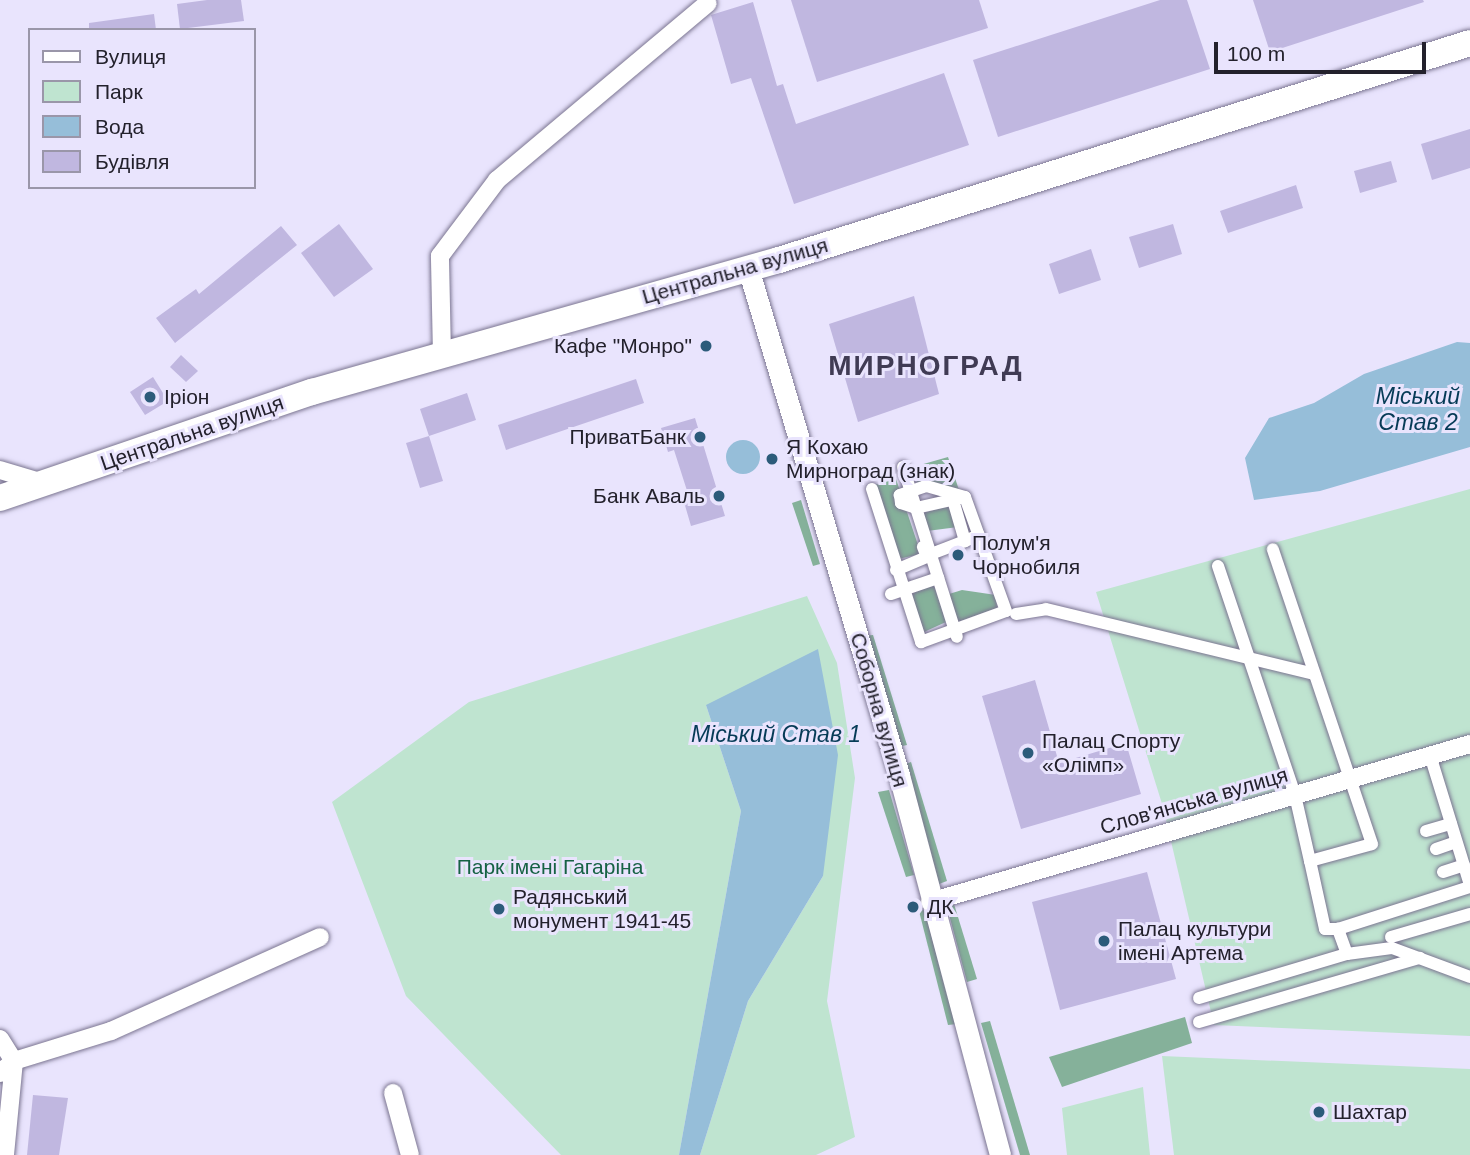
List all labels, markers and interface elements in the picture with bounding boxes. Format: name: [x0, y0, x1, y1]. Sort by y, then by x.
legend: [28, 28, 256, 189]
scale bar: [1218, 28, 1430, 72]
text: 100 m: [1227, 42, 1285, 65]
text: Вулиця: [95, 45, 166, 68]
text: Парк: [95, 80, 143, 103]
text: Вода: [95, 115, 144, 138]
text: Будівля: [95, 150, 169, 173]
street label: Центральна вулиця: [639, 232, 831, 310]
place label: Кафе "Монро": [554, 333, 692, 359]
marker: Кафе "Монро": [698, 338, 714, 354]
district label: МИРНОГРАД: [829, 349, 1023, 383]
water label: Міський Став 2: [1376, 382, 1460, 436]
place label: Іріон: [164, 384, 209, 410]
marker: Іріон: [142, 389, 158, 405]
street label: Центральна вулиця: [97, 390, 287, 476]
place label: ПриватБанк: [569, 424, 686, 450]
marker: ПриватБанк: [692, 429, 708, 445]
place label: Я Кохаю Мирноград (знак): [786, 434, 955, 484]
marker: Я Кохаю Мирноград (знак): [764, 451, 780, 467]
place label: Банк Аваль: [593, 483, 705, 509]
marker: Банк Аваль: [711, 488, 727, 504]
place label: Полум'я Чорнобиля: [972, 530, 1080, 580]
marker: Полум'я Чорнобиля: [950, 547, 966, 563]
street label: Соборна вулиця: [845, 630, 913, 790]
water label: Міський Став 1: [691, 720, 861, 748]
place label: Палац Спорту «Олімп»: [1042, 728, 1180, 778]
marker: Палац Спорту «Олімп»: [1020, 745, 1036, 761]
street label: Слов'янська вулиця: [1097, 762, 1291, 840]
park label: Парк імені Гагаріна: [457, 854, 643, 880]
place label: Радянський монумент 1941-45: [513, 884, 691, 934]
place label: ДК: [927, 894, 953, 920]
marker: ДК: [905, 899, 921, 915]
marker: Радянський монумент 1941-45: [491, 901, 507, 917]
place label: Палац культури імені Артема: [1118, 916, 1271, 966]
marker: Палац культури імені Артема: [1096, 933, 1112, 949]
place label: Шахтар: [1333, 1099, 1407, 1125]
marker: Шахтар: [1311, 1104, 1327, 1120]

